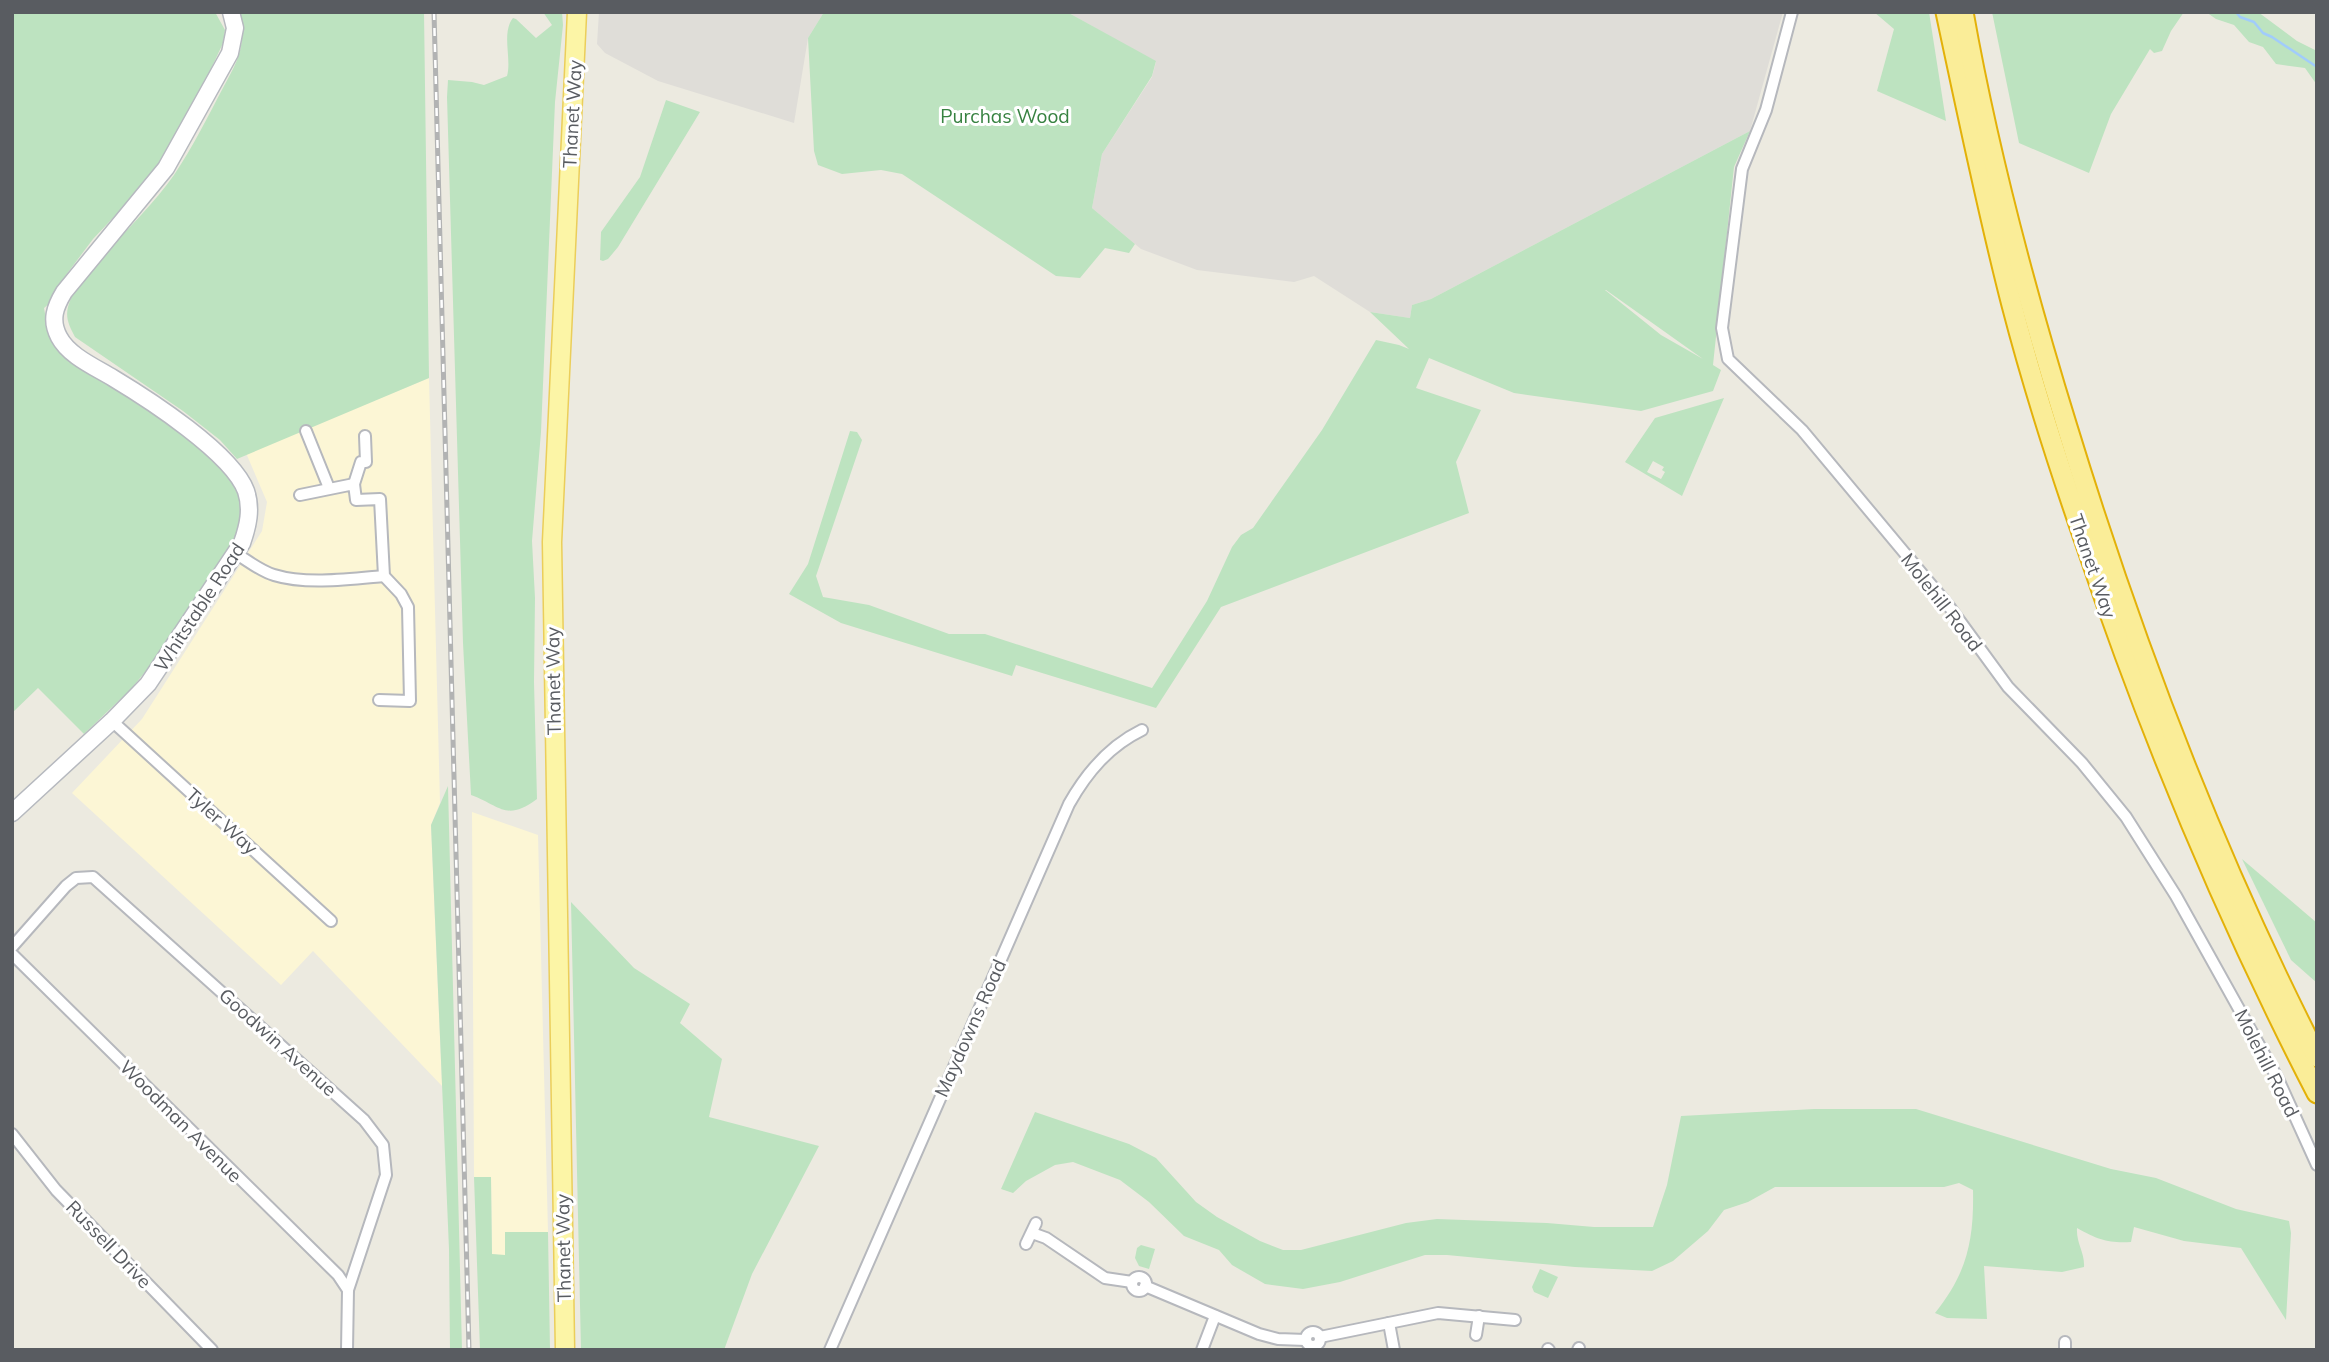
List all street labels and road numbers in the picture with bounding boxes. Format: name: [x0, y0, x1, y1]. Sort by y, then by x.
street label: Thanet Way: [557, 59, 587, 169]
street label: Thanet Way: [2064, 511, 2122, 621]
street label: Whitstable Road: [148, 538, 250, 676]
street label: Molehill Road: [1896, 548, 1988, 656]
street label: Thanet Way: [540, 627, 566, 735]
street label: Tyler Way: [181, 782, 263, 860]
street label: Maydowns Road: [929, 955, 1011, 1101]
street label: Goodwin Avenue: [214, 983, 342, 1101]
street label: Molehill Road: [2229, 1005, 2305, 1121]
street label: Woodman Avenue: [115, 1055, 247, 1187]
street label: Thanet Way: [550, 1194, 576, 1302]
street label: Russell Drive: [61, 1195, 157, 1293]

